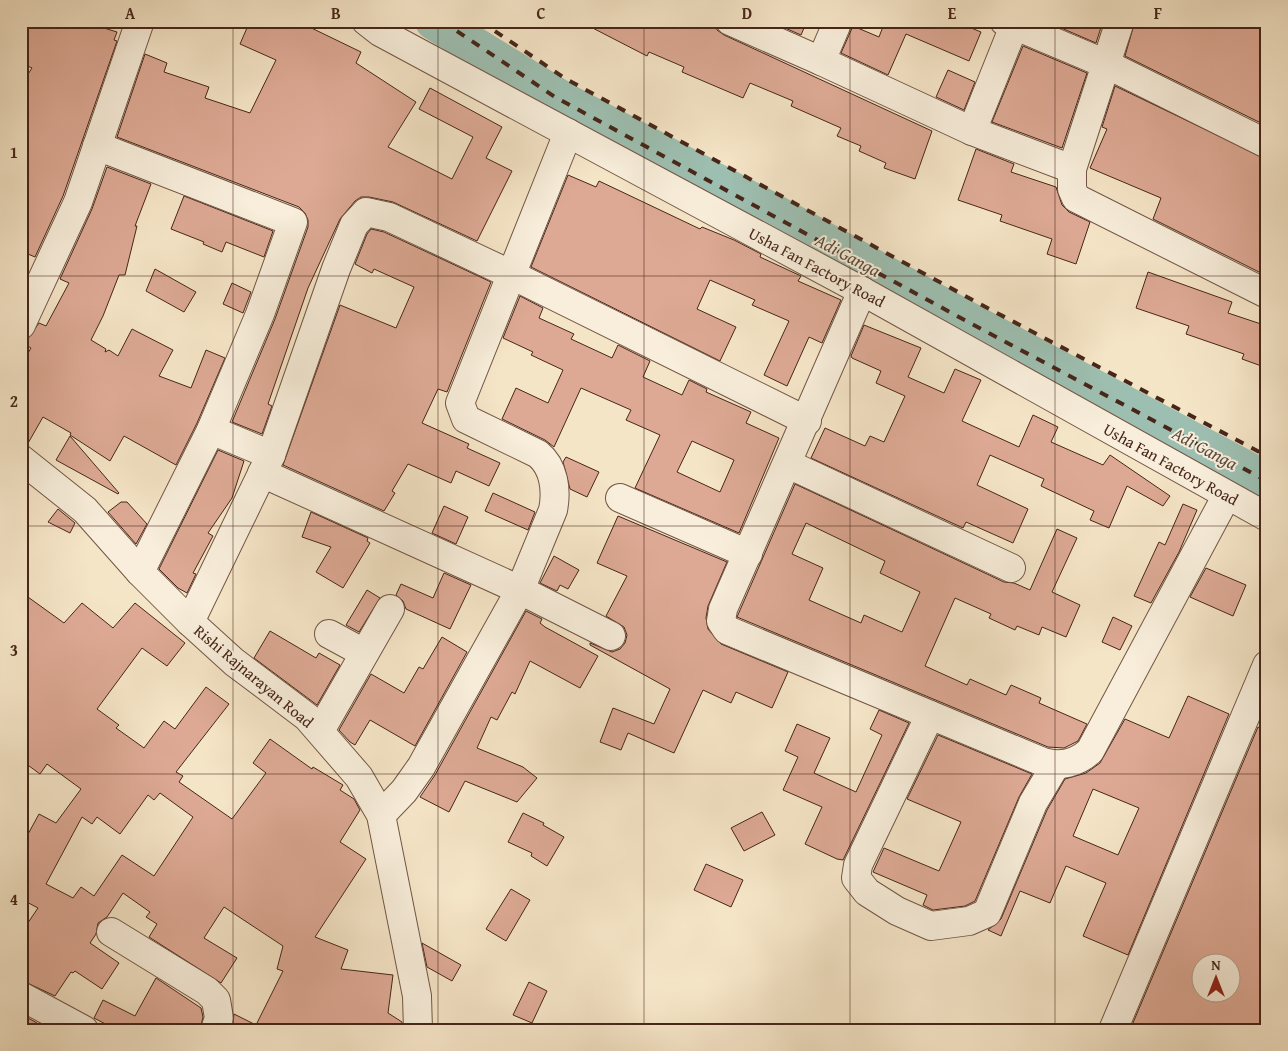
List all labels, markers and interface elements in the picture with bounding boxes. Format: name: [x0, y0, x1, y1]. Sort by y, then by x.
text: A: [125, 1, 136, 25]
text: B: [331, 1, 341, 25]
text: C: [536, 1, 546, 25]
text: D: [742, 1, 752, 25]
text: E: [948, 1, 957, 25]
text: F: [1154, 1, 1162, 25]
text: 1: [10, 140, 18, 164]
street label: Usha Fan Factory Road: [745, 221, 890, 313]
water label: Adi Ganga: [810, 226, 886, 284]
text: 2: [10, 389, 18, 413]
street label: Usha Fan Factory Road: [1099, 417, 1243, 511]
water label: Adi Ganga: [1167, 419, 1243, 477]
street label: Rishi Rajnarayan Road: [189, 619, 319, 734]
text: 3: [10, 638, 18, 662]
text: 4: [10, 887, 18, 911]
north arrow: [1190, 954, 1240, 1004]
text: N: [1211, 955, 1221, 975]

